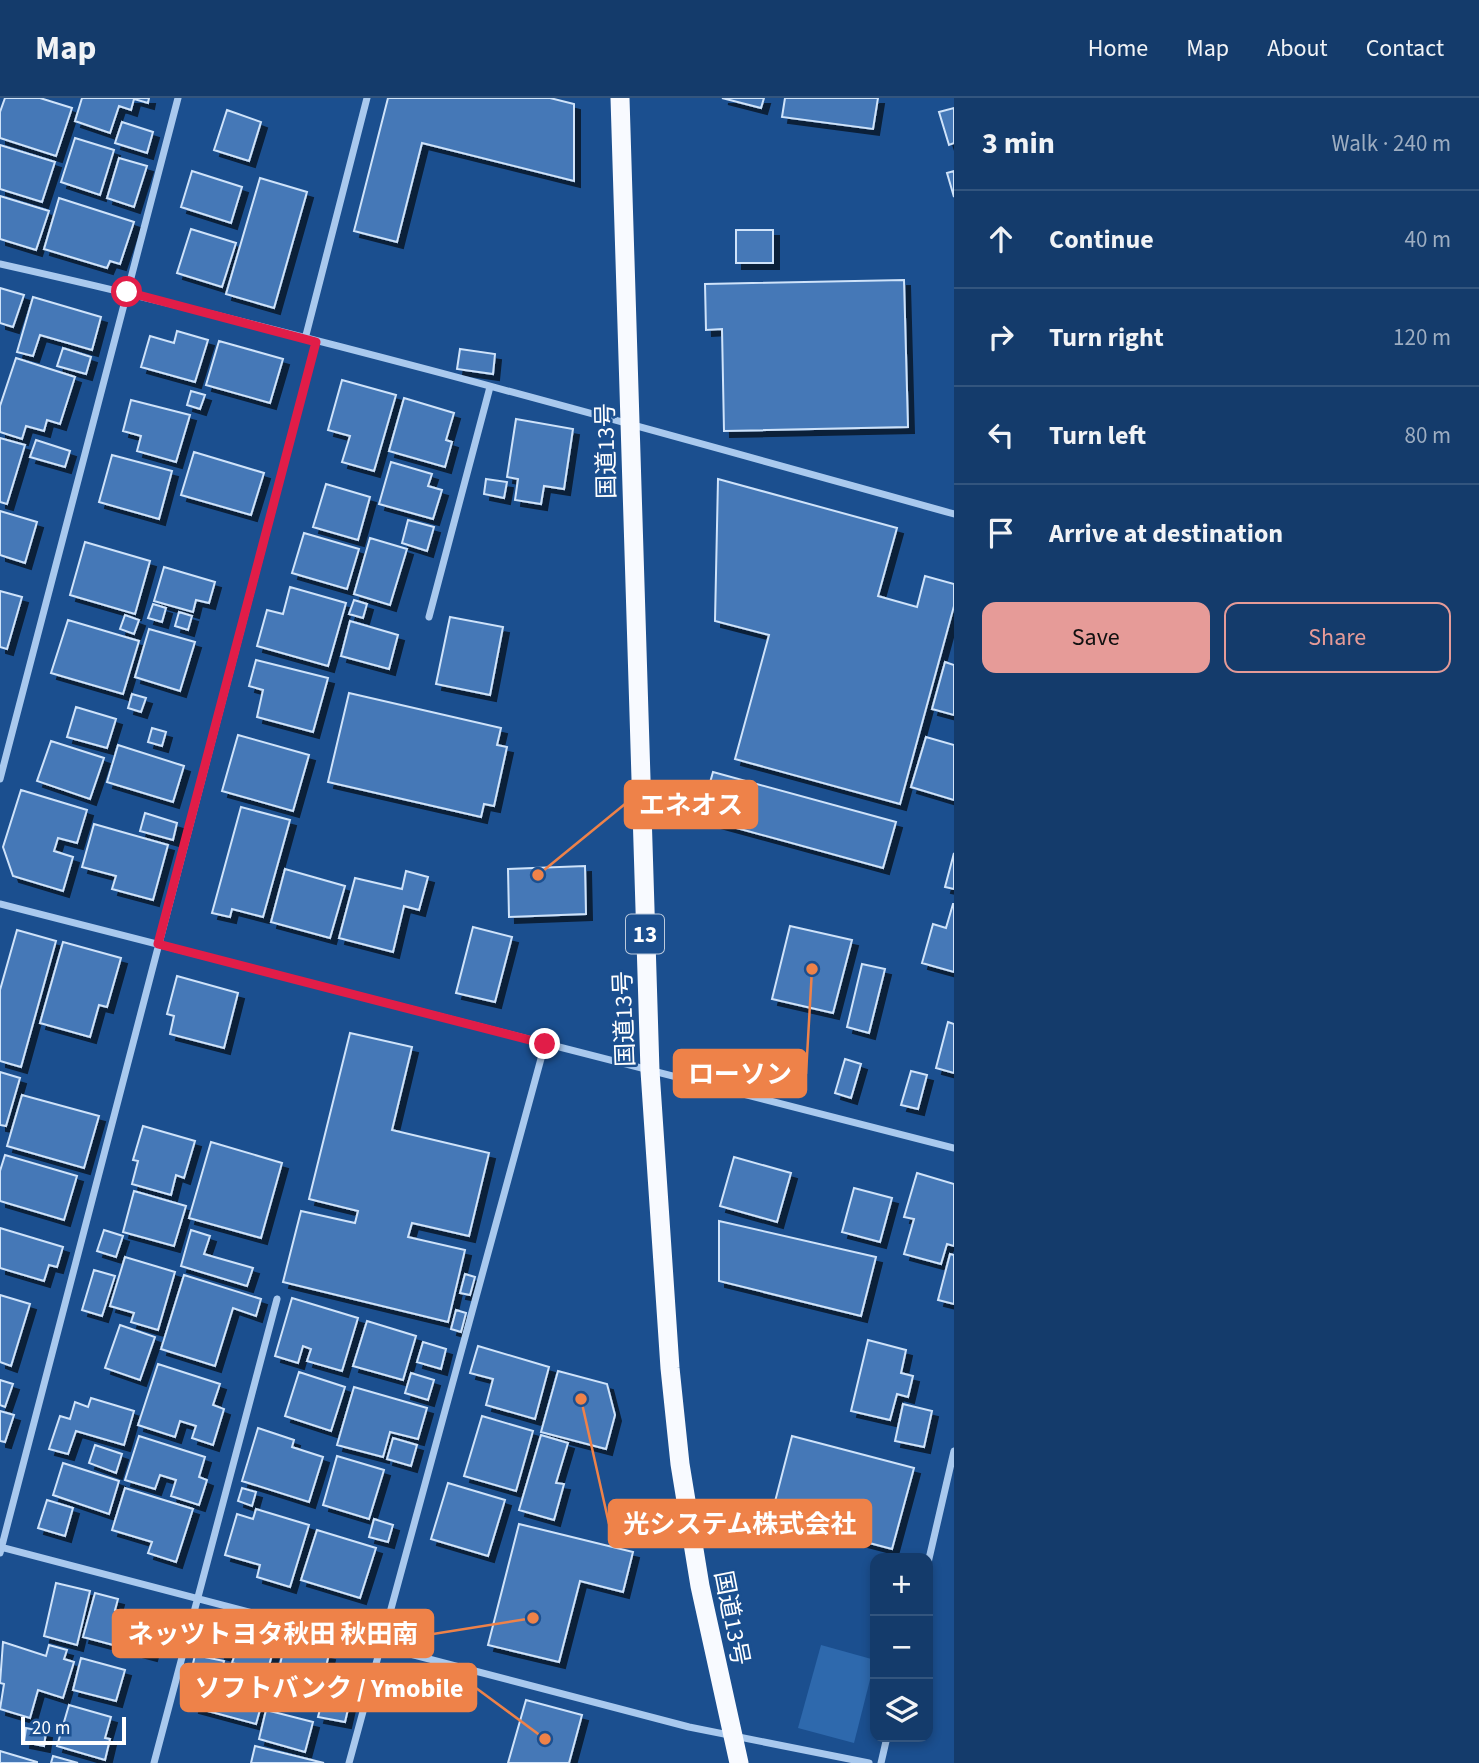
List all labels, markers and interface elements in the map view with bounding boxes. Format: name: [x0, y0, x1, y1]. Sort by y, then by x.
text: Map: [35, 25, 96, 72]
text: Home: [1088, 31, 1148, 66]
text: Map: [1186, 31, 1229, 66]
text: About: [1267, 31, 1328, 66]
text: Contact: [1366, 31, 1444, 66]
text: 3 min: [982, 122, 1055, 165]
text: Walk · 240 m: [1332, 127, 1451, 160]
icon: ahead: [982, 220, 1020, 258]
text: Continue: [1049, 221, 1154, 258]
text: 40 m: [1404, 223, 1451, 256]
route start: [111, 276, 142, 307]
icon: right: [982, 318, 1020, 356]
text: Turn right: [1049, 319, 1164, 356]
text: 120 m: [1393, 321, 1451, 354]
street label: 国道13号: [588, 403, 625, 499]
icon: left: [982, 416, 1020, 454]
text: Turn left: [1049, 417, 1146, 454]
text: 80 m: [1404, 419, 1451, 452]
icon: arrive: [982, 514, 1020, 552]
text: Arrive at destination: [1049, 515, 1283, 552]
button: Save: [982, 602, 1210, 673]
button: Share: [1224, 602, 1451, 673]
callout: エネオス: [625, 781, 757, 828]
text: エネオス: [639, 787, 743, 824]
road number: 13: [626, 914, 664, 954]
street label: 国道13号: [605, 970, 644, 1067]
route end: [529, 1028, 560, 1059]
callout: ローソン: [674, 1050, 806, 1097]
text: ローソン: [688, 1056, 792, 1093]
callout: 光システム株式会社: [609, 1500, 871, 1547]
text: 光システム株式会社: [623, 1506, 857, 1543]
map controls: [870, 1553, 933, 1742]
button: +: [870, 1553, 933, 1616]
street label: 国道13号: [705, 1568, 758, 1668]
callout: ネッツトヨタ秋田 秋田南: [113, 1610, 433, 1657]
text: ネッツトヨタ秋田 秋田南: [127, 1616, 419, 1653]
button: −: [870, 1616, 933, 1679]
callout: ソフトバンク / Ymobile: [181, 1664, 476, 1711]
text: ソフトバンク / Ymobile: [195, 1670, 463, 1707]
button: layers: [870, 1679, 933, 1742]
scale bar: [21, 1714, 126, 1746]
text: 20 m: [32, 1715, 70, 1742]

